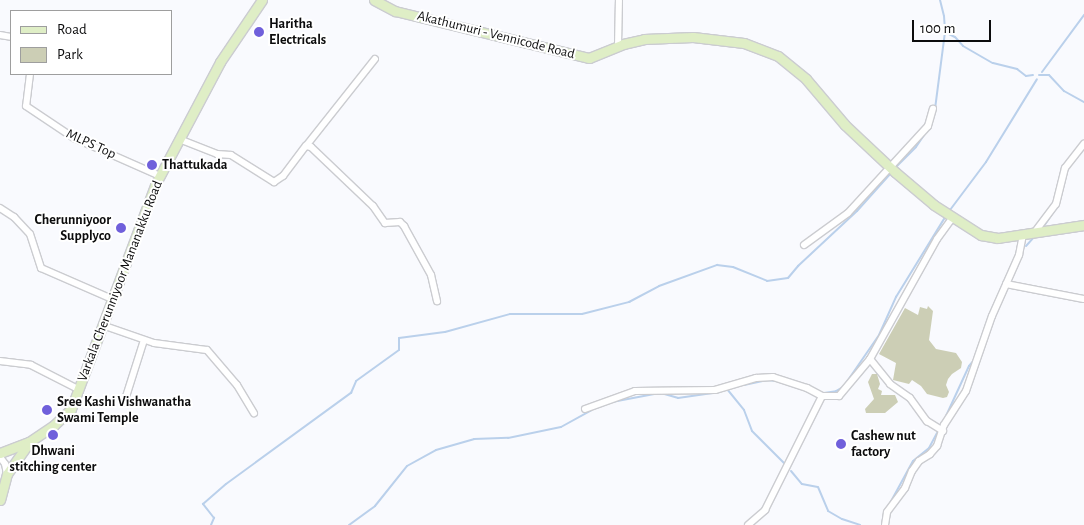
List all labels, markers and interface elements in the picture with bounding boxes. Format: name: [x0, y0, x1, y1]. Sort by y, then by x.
street label: Akathumuri - Vennicode Road: [415, 7, 577, 63]
legend: [10, 10, 172, 75]
scale bar: [914, 10, 993, 42]
place label: Haritha Electricals: [269, 16, 326, 48]
text: 100 m: [920, 21, 955, 36]
text: Road: [57, 22, 87, 37]
marker: Haritha Electricals: [253, 26, 265, 38]
text: Park: [57, 47, 83, 62]
street label: MLPS Top: [63, 125, 119, 163]
place label: Thattukada: [162, 157, 228, 173]
marker: Thattukada: [146, 159, 158, 171]
street label: Varkala Cherunniyoor Mananakku Road: [74, 178, 166, 384]
place label: Cherunniyoor Supplyco: [34, 212, 111, 244]
marker: Cherunniyoor Supplyco: [115, 222, 127, 234]
place label: Sree Kashi Vishwanatha Swami Temple: [57, 394, 191, 427]
marker: Sree Kashi Vishwanatha Swami Temple: [41, 404, 53, 416]
place label: Cashew nut factory: [851, 428, 916, 461]
marker: Dhwani stitching center: [47, 429, 59, 441]
marker: Cashew nut factory: [835, 438, 847, 450]
place label: Dhwani stitching center: [10, 443, 96, 476]

